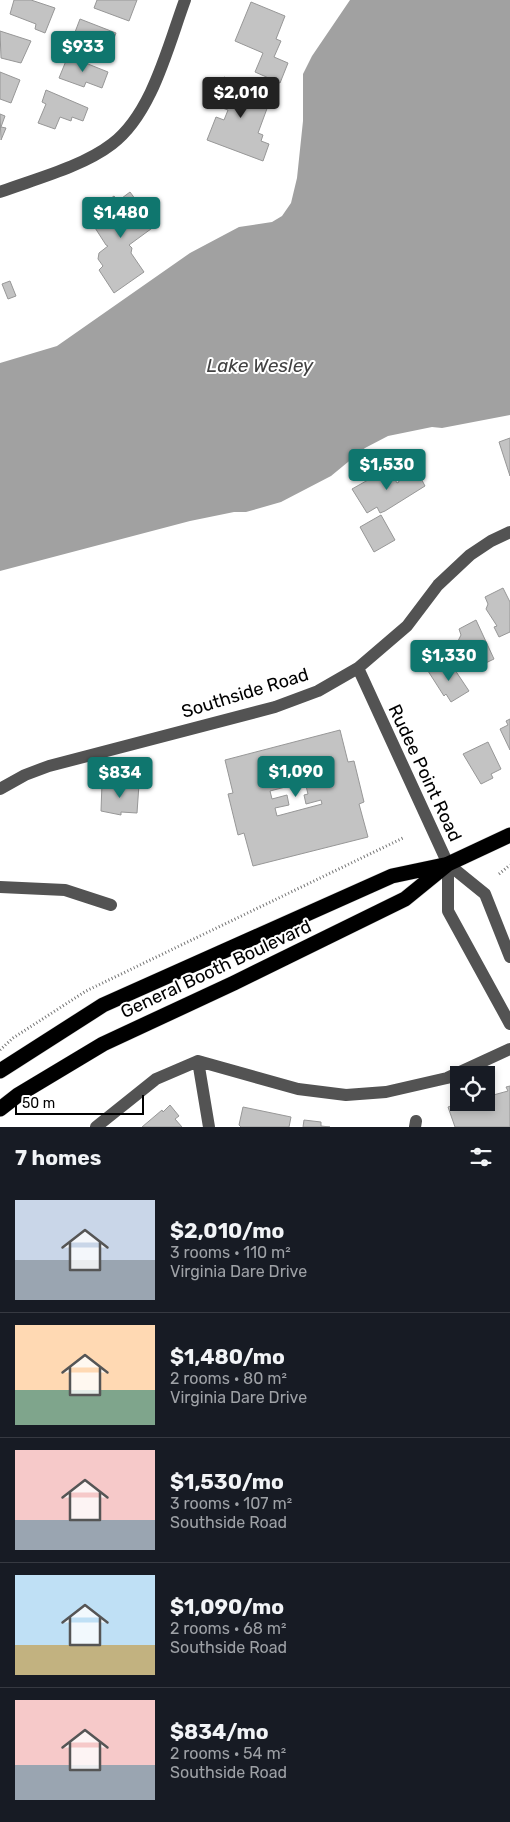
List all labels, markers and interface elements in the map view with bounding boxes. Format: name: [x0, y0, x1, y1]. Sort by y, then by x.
pin: $933: [53, 30, 113, 73]
text: $933: [62, 37, 104, 56]
pin: $2,010: [200, 76, 282, 119]
text: $2,010: [213, 83, 269, 102]
pin: $1,480: [80, 196, 162, 239]
text: $1,480: [93, 203, 149, 222]
water label: Lake Wesley: [207, 354, 314, 377]
pin: $1,530: [346, 448, 428, 491]
text: $1,530: [360, 455, 414, 474]
pin: $1,330: [408, 640, 490, 682]
text: $1,330: [421, 646, 477, 665]
street label: Southside Road: [179, 663, 311, 723]
street label: Rudee Point Road: [384, 701, 466, 845]
pin: $834: [90, 756, 150, 799]
pin: $1,090: [255, 756, 337, 798]
text: $1,090: [269, 762, 324, 781]
text: $834: [99, 763, 142, 782]
street label: General Booth Boulevard: [117, 915, 315, 1023]
map controls: [450, 1066, 495, 1111]
button: locate: [450, 1066, 495, 1111]
scale bar: [15, 1092, 144, 1115]
text: 50 m: [22, 1095, 55, 1112]
icon: filters: [467, 1143, 495, 1171]
text: 7 homes: [15, 1145, 101, 1170]
text: $2,010/mo: [170, 1218, 284, 1243]
icon: home: [55, 1220, 115, 1280]
text: 3 rooms · 110 m²: [170, 1243, 291, 1262]
text: Virginia Dare Drive: [170, 1262, 307, 1281]
text: $1,480/mo: [170, 1344, 285, 1369]
icon: home: [55, 1345, 115, 1405]
text: 2 rooms · 80 m²: [170, 1369, 287, 1388]
text: Virginia Dare Drive: [170, 1388, 307, 1407]
text: $1,530/mo: [170, 1469, 284, 1494]
icon: home: [55, 1470, 115, 1530]
text: 3 rooms · 107 m²: [170, 1494, 292, 1513]
text: Southside Road: [170, 1513, 287, 1532]
text: $1,090/mo: [170, 1594, 284, 1619]
icon: home: [55, 1595, 115, 1655]
text: 2 rooms · 68 m²: [170, 1619, 287, 1638]
text: Southside Road: [170, 1638, 287, 1657]
text: $834/mo: [170, 1719, 269, 1744]
icon: home: [55, 1720, 115, 1780]
text: 2 rooms · 54 m²: [170, 1744, 286, 1763]
text: Southside Road: [170, 1763, 287, 1782]

